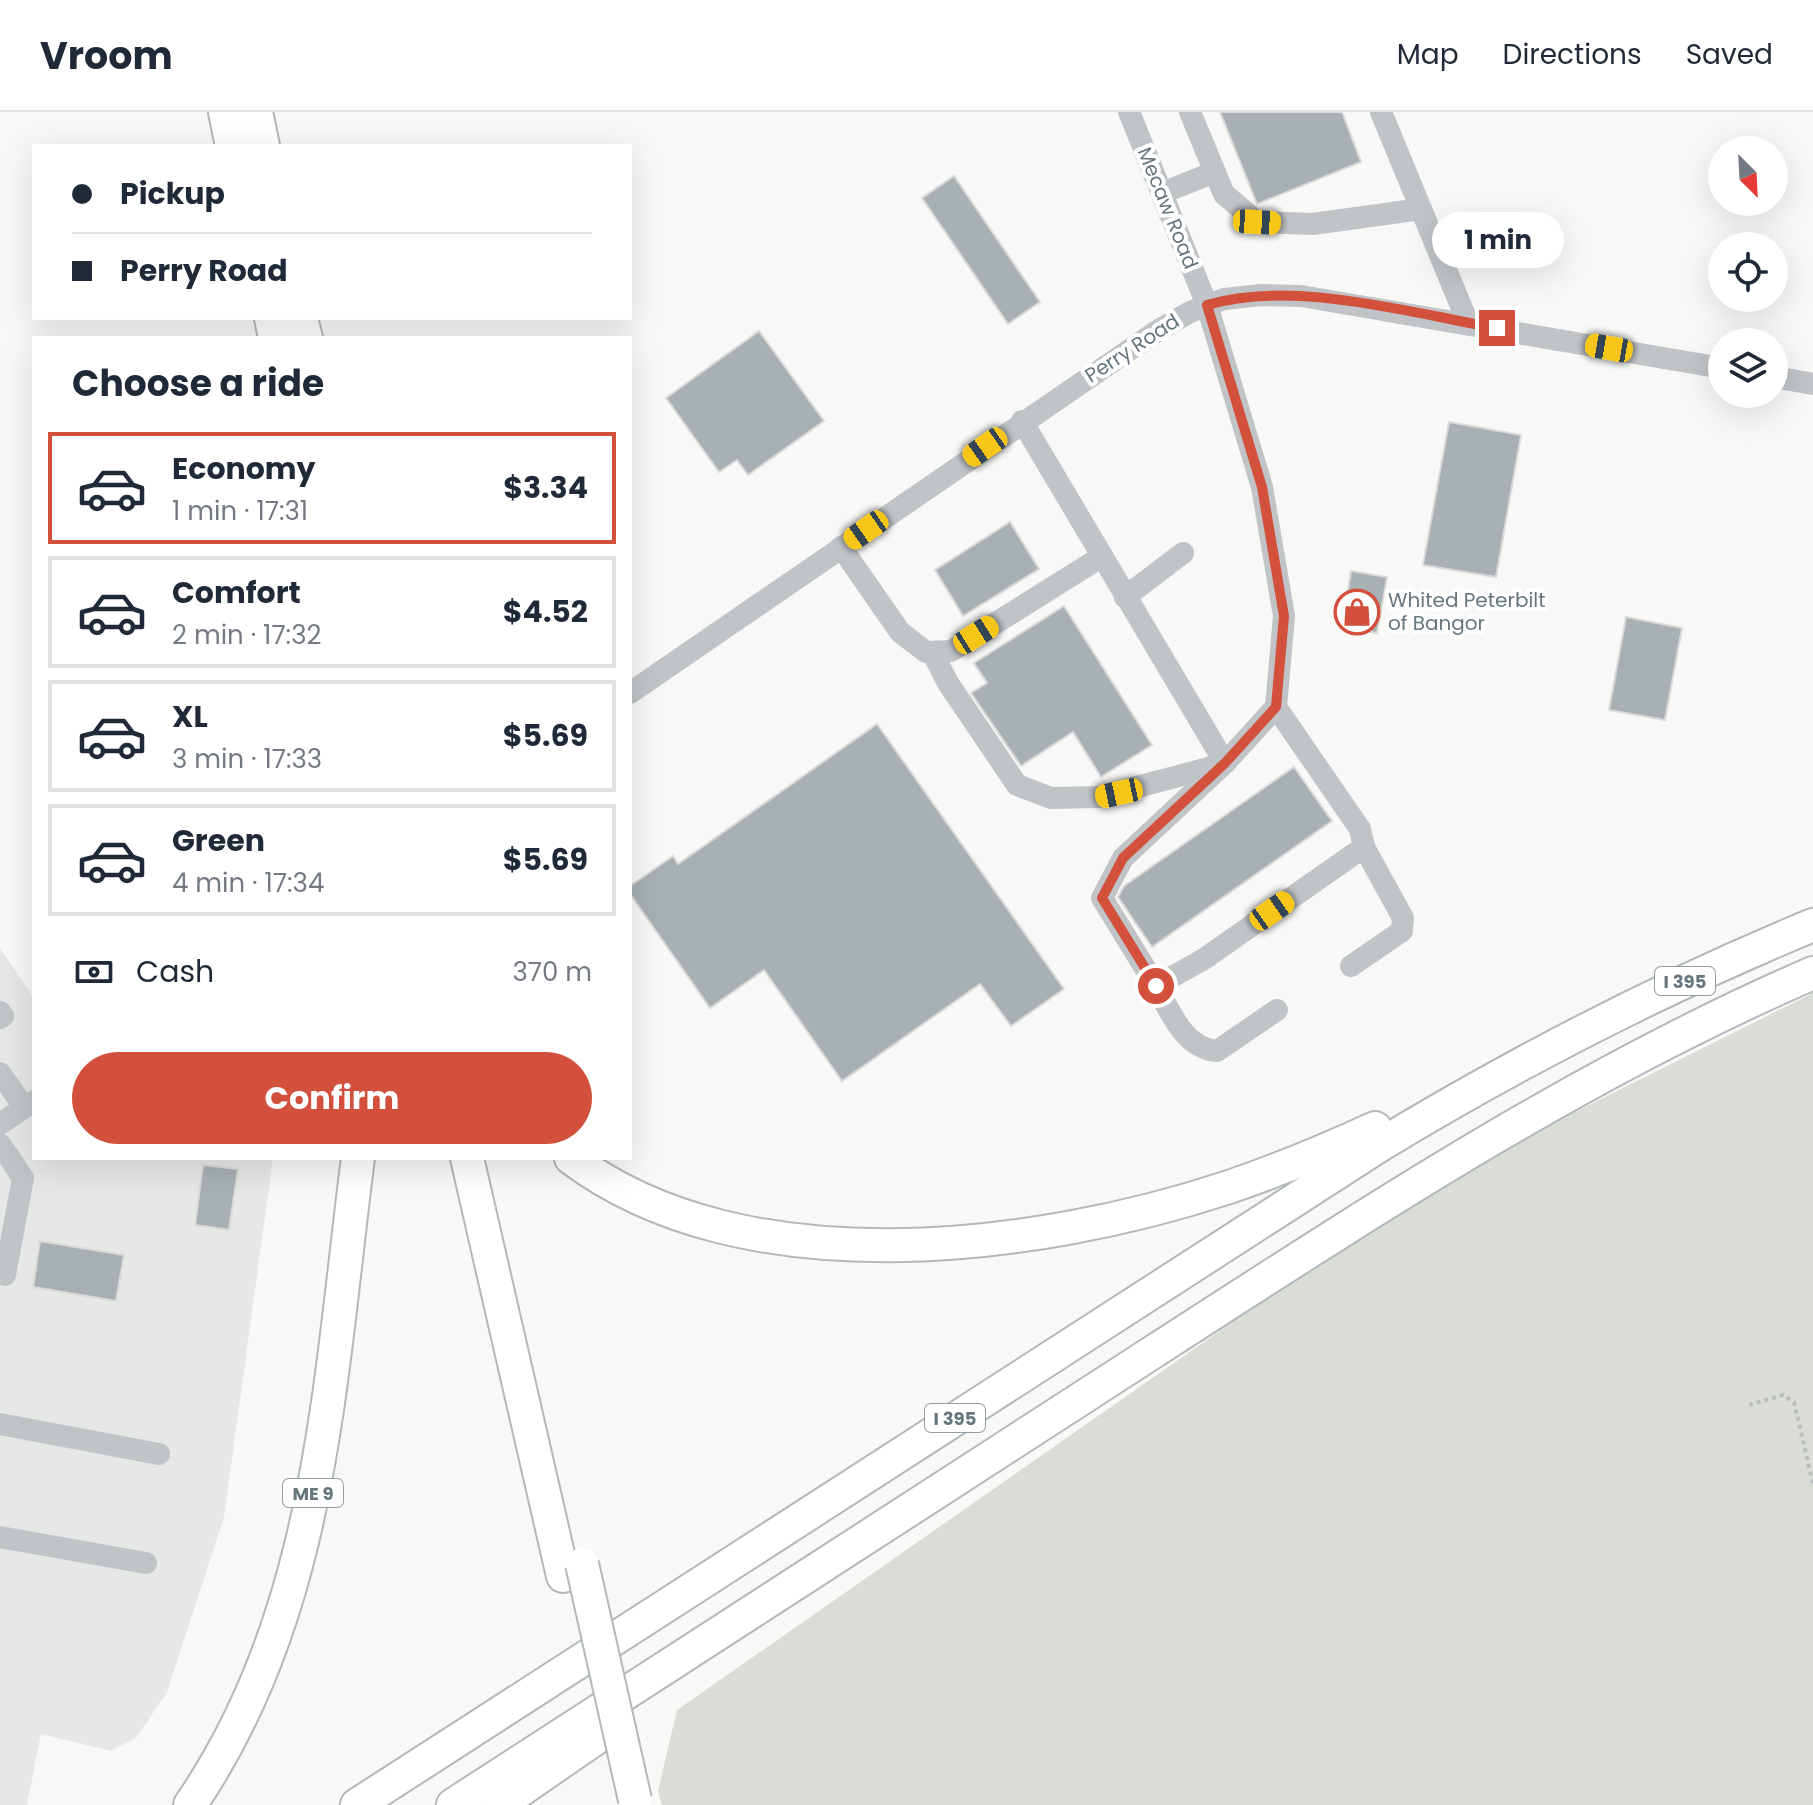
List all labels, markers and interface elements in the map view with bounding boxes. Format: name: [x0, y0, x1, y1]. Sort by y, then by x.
text: Vroom: [40, 29, 173, 82]
text: Map: [1397, 35, 1459, 74]
text: Directions: [1503, 35, 1642, 74]
text: Saved: [1686, 35, 1773, 74]
north arrow: [1708, 136, 1788, 216]
map controls: [1708, 136, 1788, 408]
street label: Mecaw Road: [1131, 143, 1205, 273]
text: Pickup: [120, 172, 225, 215]
car: [1232, 209, 1282, 235]
callout: 1 min: [1431, 212, 1563, 268]
text: 1 min: [1464, 222, 1532, 258]
button: locate: [1708, 232, 1788, 312]
text: Perry Road: [120, 249, 288, 292]
street label: Perry Road: [1079, 307, 1185, 389]
route end: [1479, 310, 1515, 346]
button: layers: [1708, 328, 1788, 408]
car: [1583, 332, 1635, 364]
text: Choose a ride: [72, 358, 324, 409]
car: [958, 423, 1012, 471]
text: Economy: [172, 447, 316, 490]
icon: car: [76, 452, 148, 524]
text: $3.34: [503, 466, 588, 509]
text: 1 min · 17:31: [172, 493, 308, 529]
car: [839, 506, 893, 554]
text: Comfort: [172, 571, 301, 614]
icon: car: [76, 576, 148, 648]
place label: Whited Peterbilt of Bangor: [1388, 586, 1546, 637]
shop icon: Whited Peterbilt of Bangor: [1333, 588, 1381, 636]
text: $4.52: [503, 590, 588, 633]
car: [949, 612, 1003, 658]
text: 2 min · 17:32: [172, 617, 321, 653]
text: XL: [172, 695, 208, 738]
icon: car: [76, 700, 148, 772]
text: $5.69: [503, 714, 588, 757]
text: 3 min · 17:33: [172, 741, 322, 777]
car: [1093, 776, 1145, 810]
text: Green: [172, 819, 265, 862]
icon: car: [76, 824, 148, 896]
text: $5.69: [503, 838, 588, 881]
text: 4 min · 17:34: [172, 865, 324, 901]
car: [1245, 887, 1299, 935]
icon: cash: [72, 950, 116, 994]
text: Cash: [136, 950, 214, 993]
text: 370 m: [512, 954, 592, 990]
road number: I 395: [1655, 967, 1715, 995]
route start: [1138, 968, 1174, 1004]
button: Confirm: [72, 1052, 592, 1144]
road number: I 395: [925, 1404, 985, 1432]
road number: ME 9: [283, 1479, 343, 1507]

